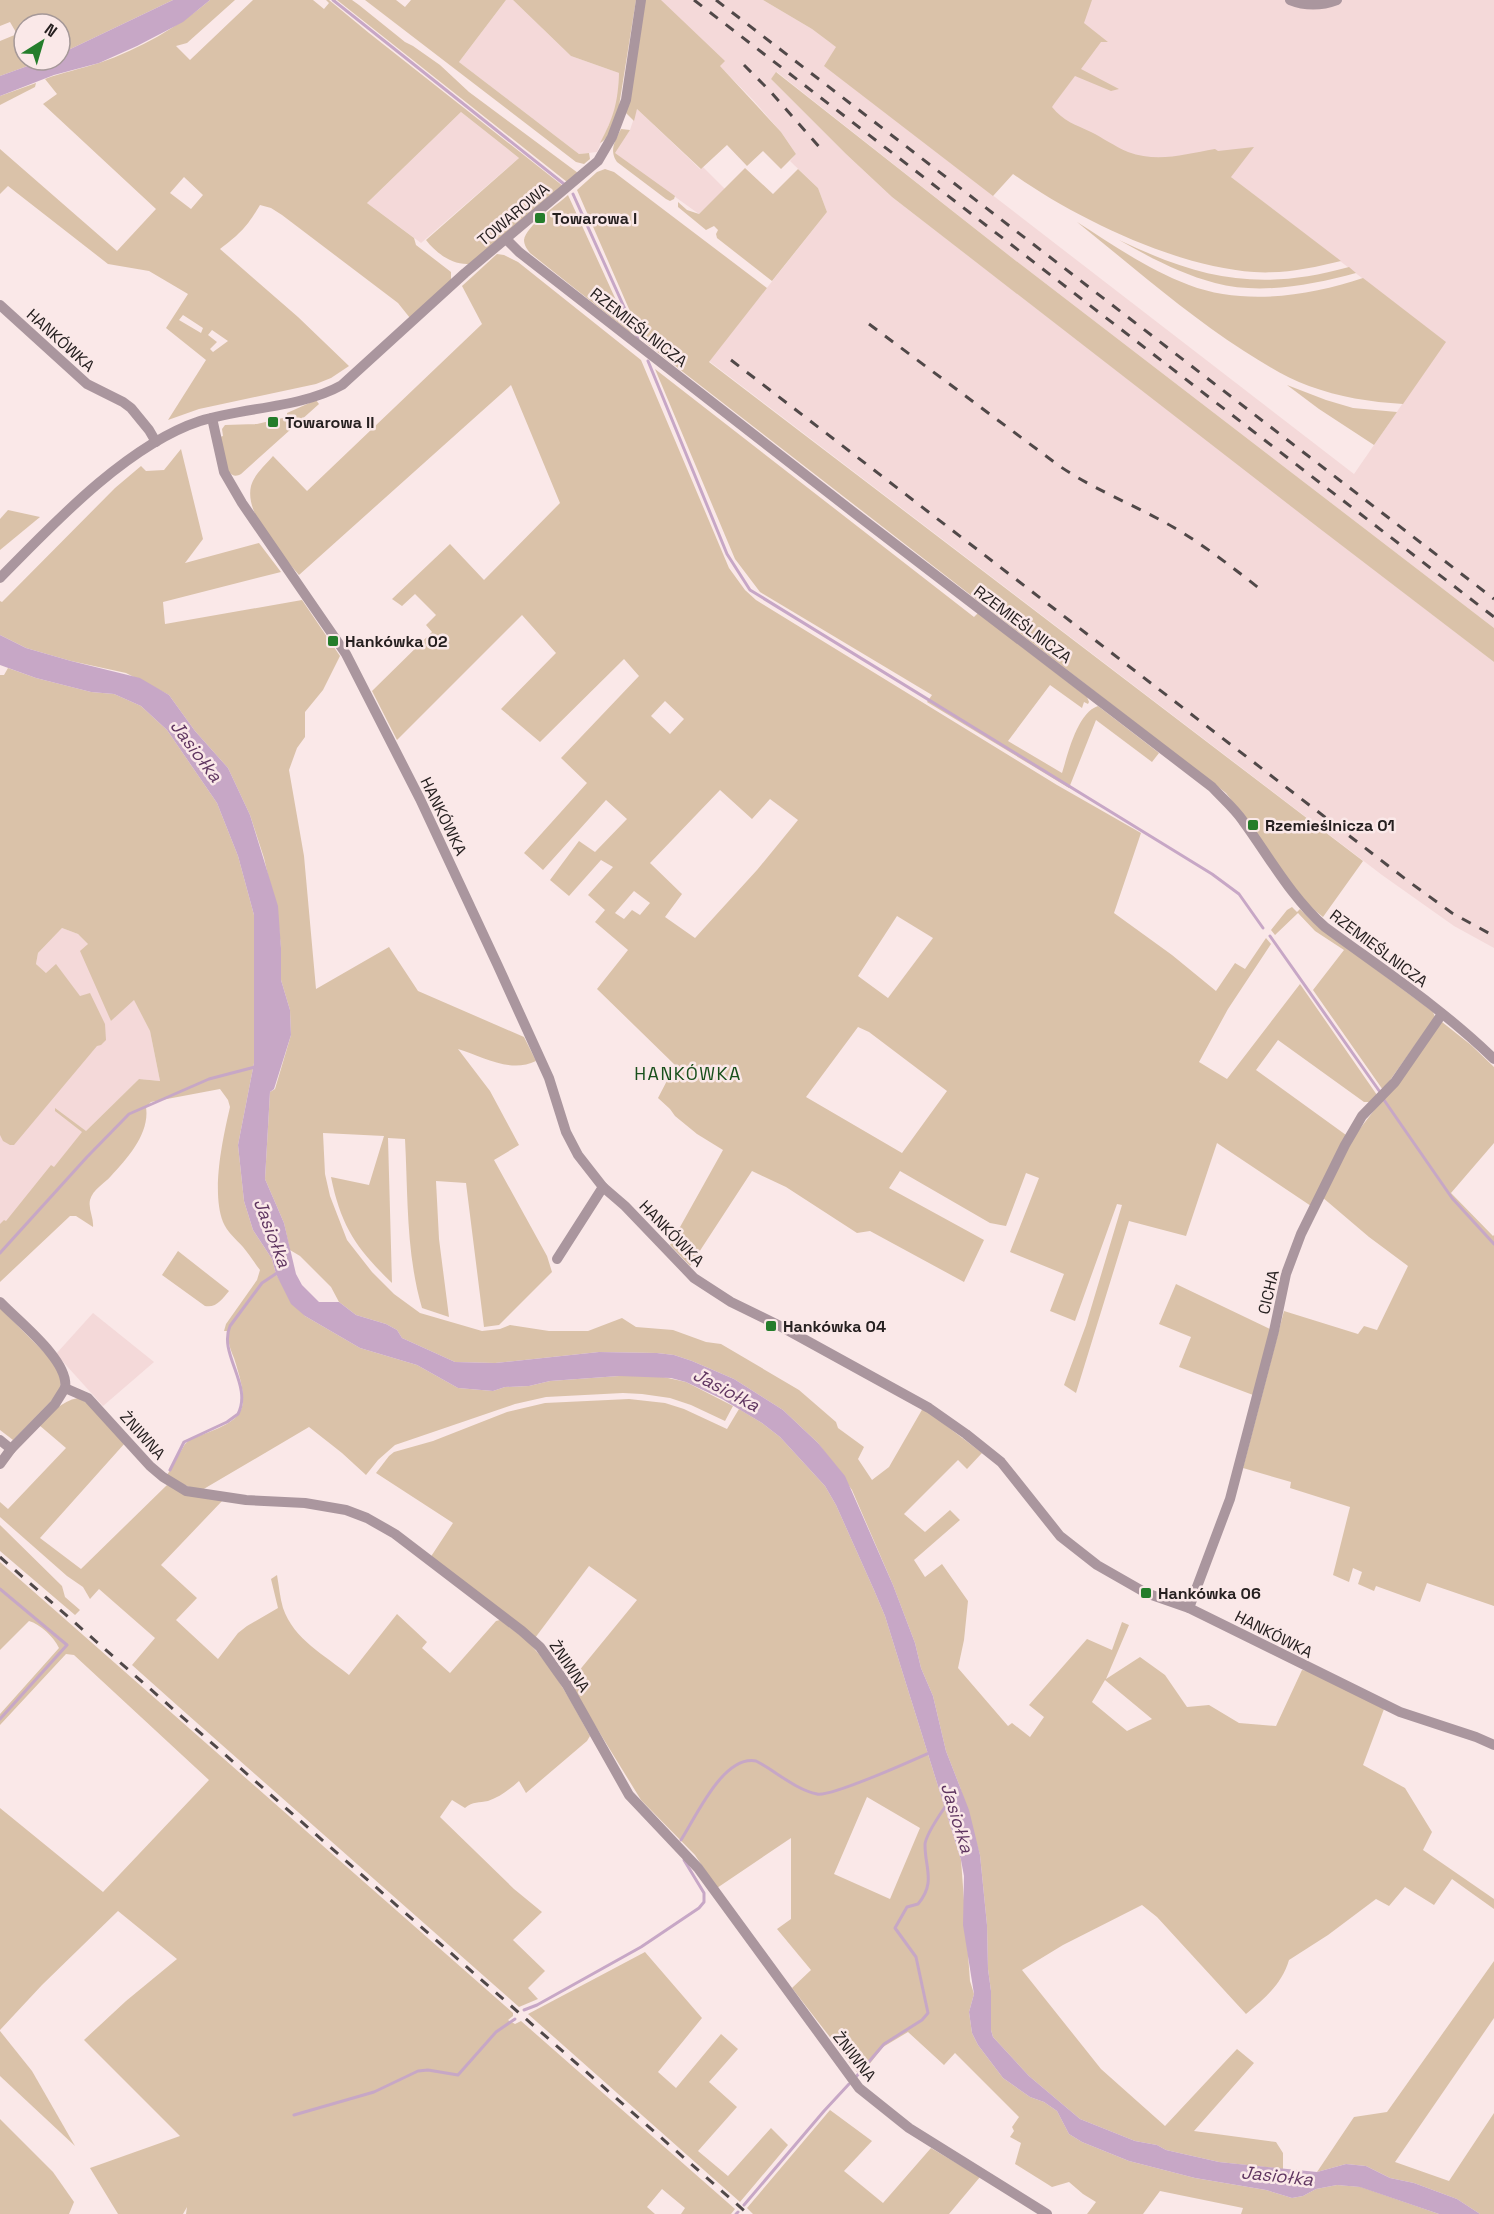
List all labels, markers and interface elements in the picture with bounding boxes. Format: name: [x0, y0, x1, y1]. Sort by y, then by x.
north arrow: [12, 12, 72, 72]
text: N: [40, 19, 61, 42]
street label: TOWAROWA: [473, 178, 554, 251]
place label: Towarowa I: [552, 208, 637, 229]
marker: Towarowa I: [533, 211, 547, 225]
street label: RZEMIEŚLNICZA: [586, 283, 692, 372]
street label: HANKÓWKA: [22, 304, 99, 377]
place label: Towarowa II: [285, 412, 375, 433]
marker: Towarowa II: [266, 415, 280, 429]
street label: RZEMIEŚLNICZA: [969, 581, 1076, 668]
place label: Hankówka 02: [345, 631, 448, 652]
marker: Hankówka 02: [326, 634, 340, 648]
water label: Jasiołka: [166, 715, 228, 787]
street label: HANKÓWKA: [416, 773, 472, 859]
place label: Rzemieślnicza 01: [1265, 815, 1395, 836]
marker: Rzemieślnicza 01: [1246, 818, 1260, 832]
street label: RZEMIEŚLNICZA: [1325, 905, 1432, 992]
district label: HANKÓWKA: [634, 1062, 742, 1085]
water label: Jasiołka: [249, 1195, 296, 1271]
street label: HANKÓWKA: [635, 1196, 709, 1271]
street label: CICHA: [1253, 1268, 1284, 1316]
place label: Hankówka 04: [783, 1316, 886, 1337]
marker: Hankówka 04: [764, 1319, 778, 1333]
water label: Jasiołka: [689, 1362, 764, 1417]
street label: ŻNIWNA: [115, 1407, 170, 1464]
place label: Hankówka 06: [1158, 1583, 1261, 1604]
marker: Hankówka 06: [1139, 1586, 1153, 1600]
street label: HANKÓWKA: [1231, 1606, 1316, 1663]
street label: ŻNIWNA: [545, 1636, 595, 1696]
water label: Jasiołka: [936, 1780, 979, 1856]
street label: ŻNIWNA: [828, 2027, 881, 2086]
water label: Jasiołka: [1240, 2160, 1315, 2191]

